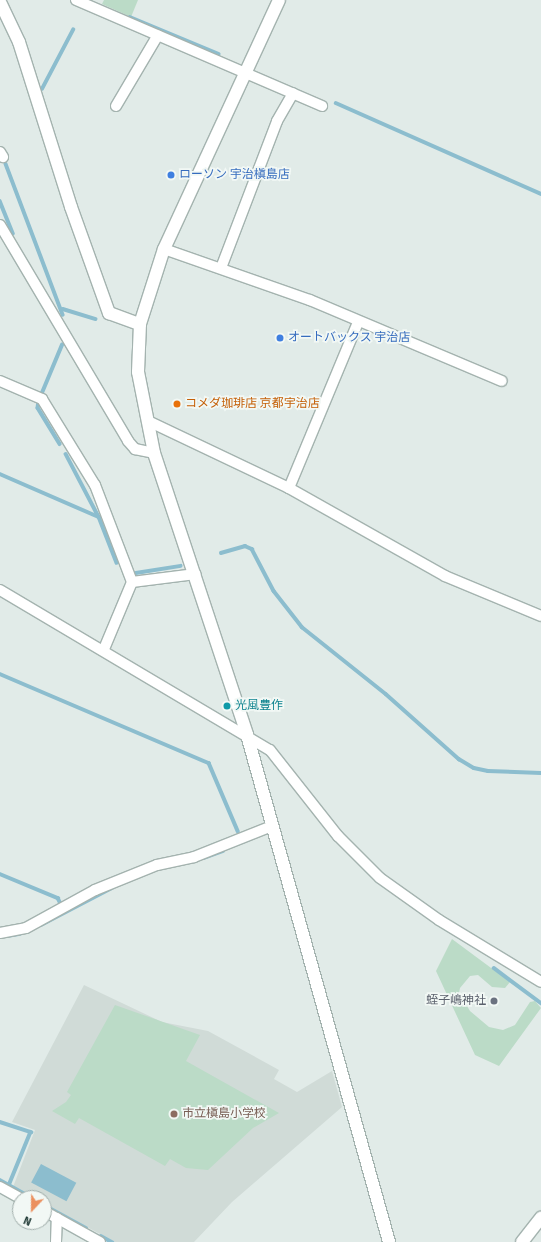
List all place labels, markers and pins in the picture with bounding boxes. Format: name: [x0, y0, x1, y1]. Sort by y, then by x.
place label: ローソン 宇治槇島店: [179, 168, 290, 182]
marker: ローソン 宇治槇島店: [166, 170, 176, 180]
place label: オートバックス 宇治店: [288, 331, 411, 345]
marker: オートバックス 宇治店: [275, 333, 285, 343]
place label: コメダ珈琲店 京都宇治店: [185, 397, 320, 411]
marker: コメダ珈琲店 京都宇治店: [172, 399, 182, 409]
place label: 光風豊作: [235, 699, 283, 713]
marker: 光風豊作: [222, 701, 232, 711]
place label: 蛭子嶋神社: [426, 994, 486, 1008]
marker: 蛭子嶋神社: [489, 996, 499, 1006]
place label: 市立槇島小学校: [182, 1107, 266, 1121]
marker: 市立槇島小学校: [169, 1109, 179, 1119]

